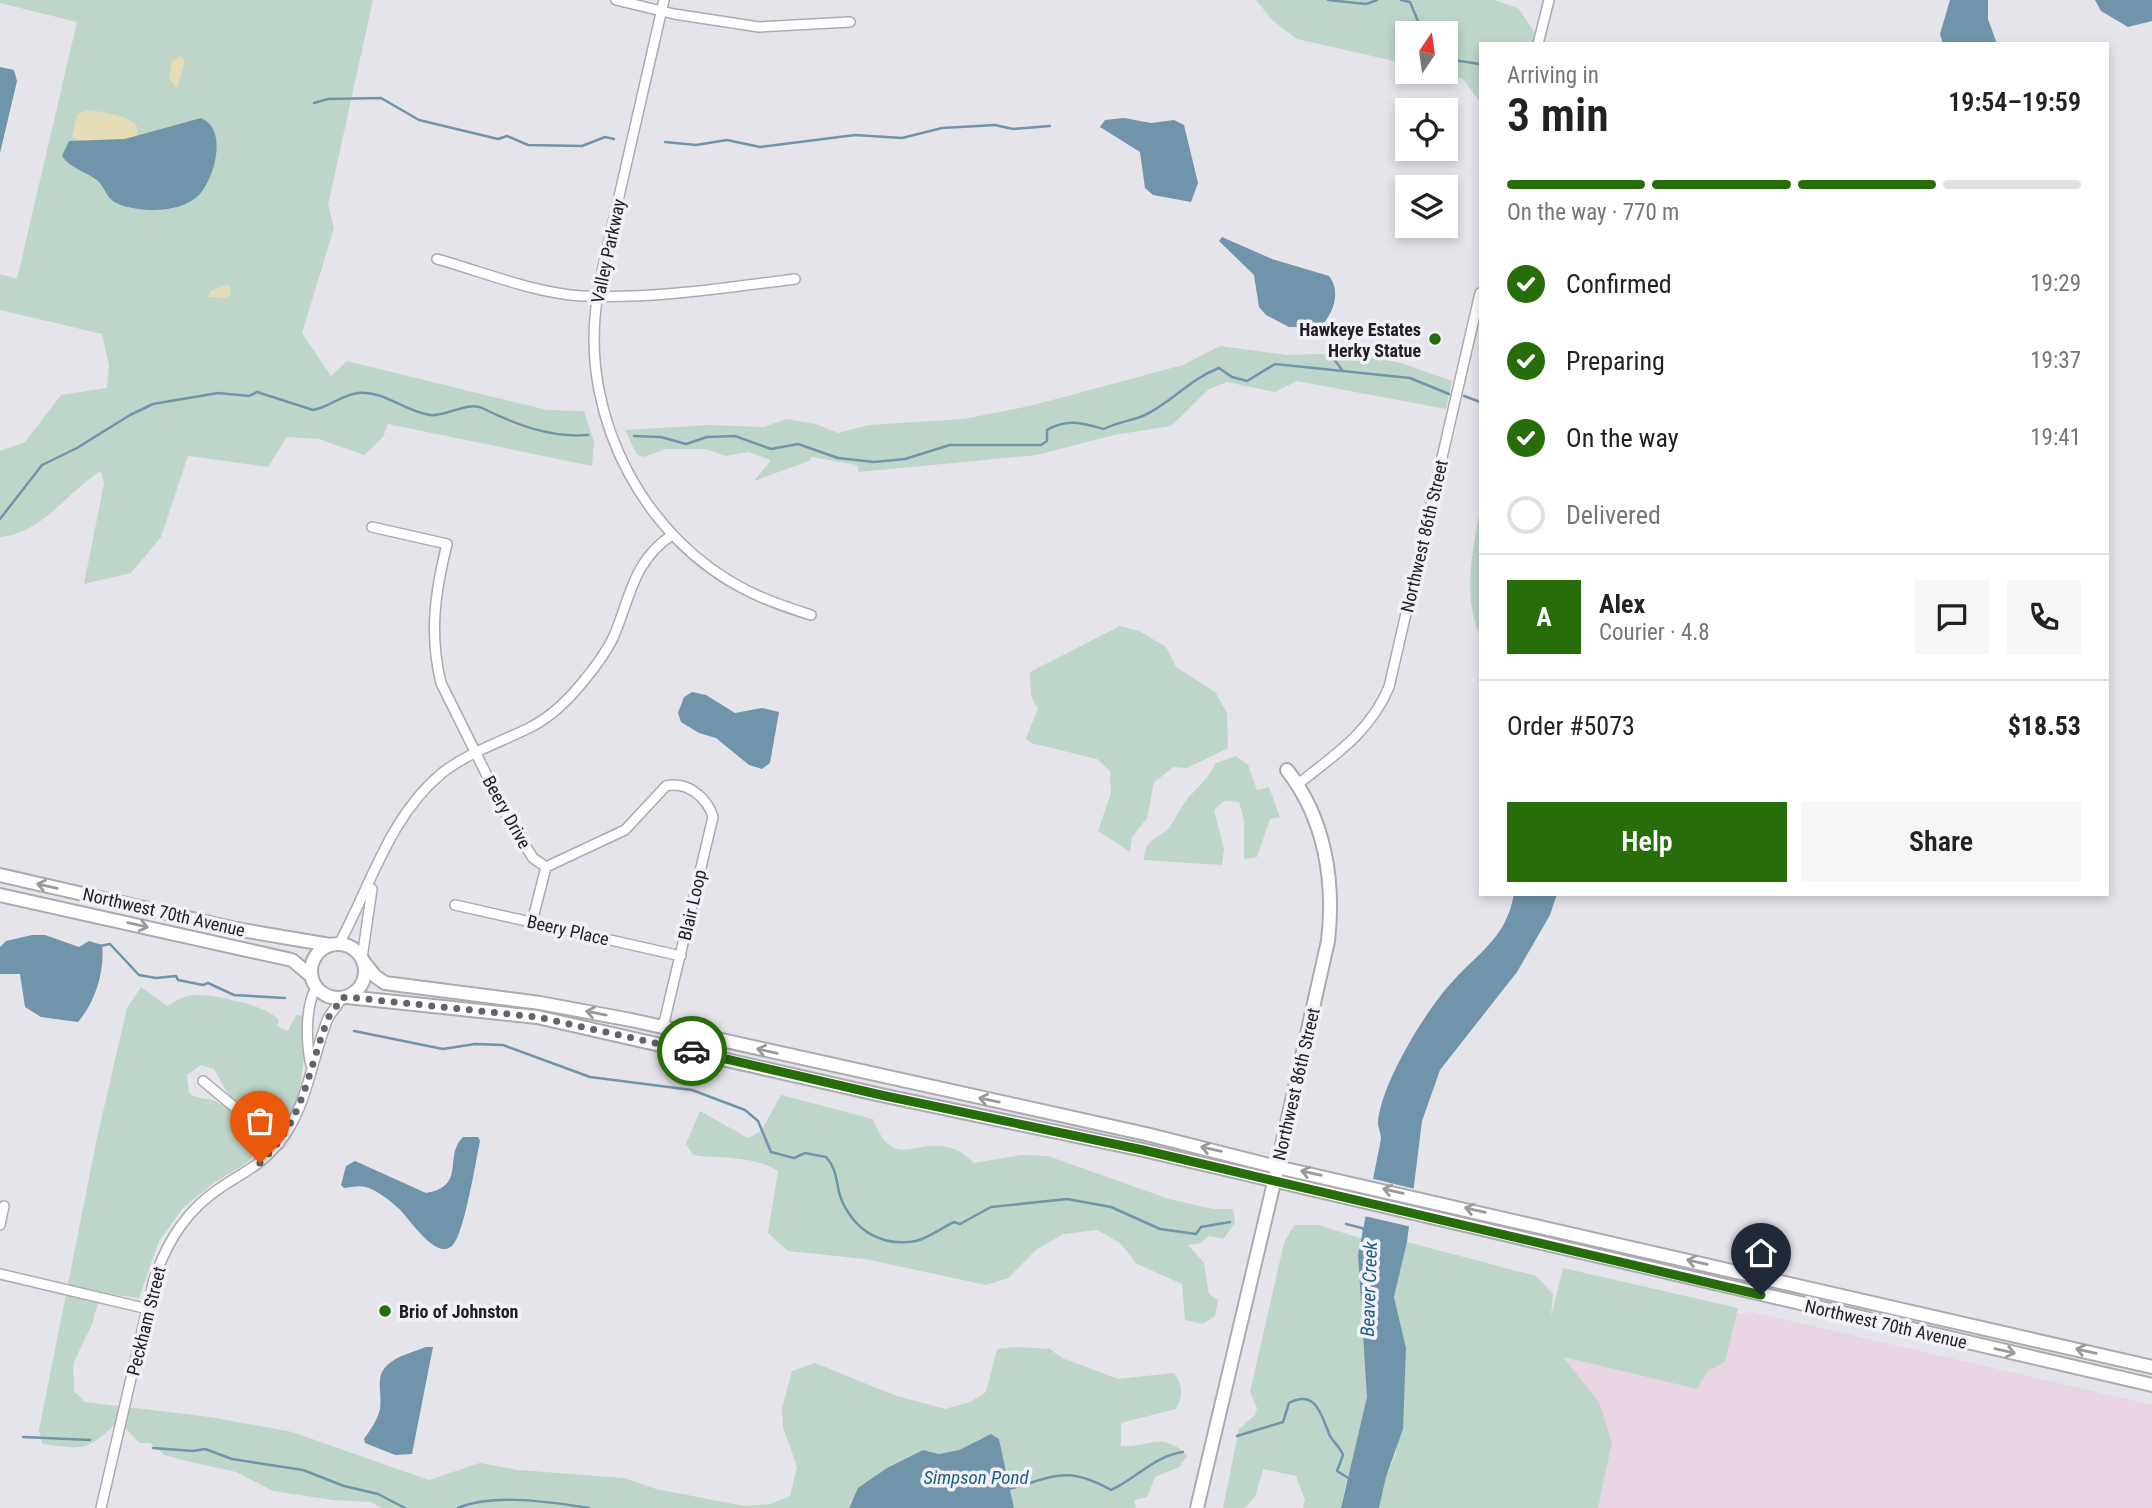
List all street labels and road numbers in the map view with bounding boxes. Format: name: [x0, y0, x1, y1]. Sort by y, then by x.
street label: Valley Parkway: [587, 196, 629, 305]
street label: Northwest 86th Street: [1396, 458, 1452, 614]
street label: Beery Drive: [478, 772, 536, 852]
street label: Blair Loop: [674, 868, 710, 942]
street label: Northwest 70th Avenue: [81, 883, 247, 941]
street label: Beery Place: [525, 910, 611, 950]
street label: Northwest 86th Street: [1268, 1006, 1324, 1162]
street label: Peckham Street: [122, 1264, 170, 1378]
street label: Northwest 70th Avenue: [1803, 1295, 1969, 1353]

